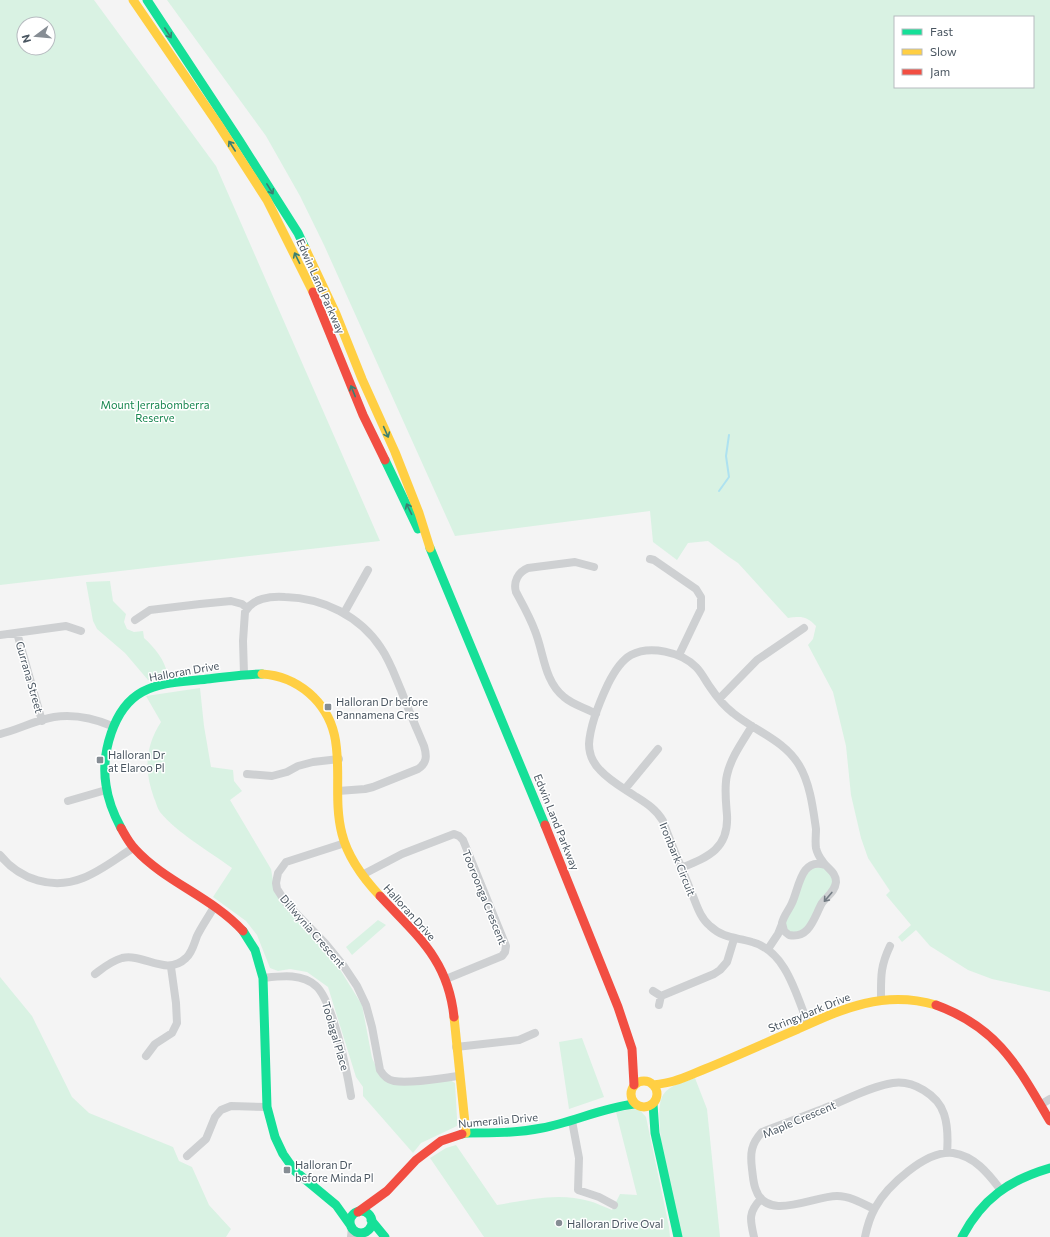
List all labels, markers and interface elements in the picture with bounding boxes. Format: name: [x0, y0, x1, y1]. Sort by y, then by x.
north arrow: [16, 16, 56, 56]
legend: [894, 16, 1034, 88]
text: Fast: [930, 24, 953, 38]
one-way arrow: [164, 27, 173, 38]
text: N: [19, 33, 33, 45]
text: Slow: [930, 44, 957, 58]
text: Jam: [930, 64, 950, 79]
one-way arrow: [228, 141, 236, 152]
one-way arrow: [266, 183, 274, 195]
street label: Edwin Land Parkway: [294, 236, 348, 336]
one-way arrow: [293, 253, 300, 265]
one-way arrow: [349, 385, 357, 397]
park label: Mount Jerrabomberra Reserve: [101, 398, 210, 424]
one-way arrow: [383, 425, 390, 437]
one-way arrow: [404, 503, 412, 515]
street label: Gurrana Street: [14, 640, 47, 715]
street label: Halloran Drive: [148, 658, 220, 684]
place label: Halloran Dr before Pannamena Cres: [336, 695, 428, 721]
marker: Halloran Dr before Pannamena Cres: [323, 702, 333, 712]
place label: Halloran Dr at Elaroo Pl: [108, 748, 166, 774]
marker: Halloran Dr at Elaroo Pl: [95, 755, 105, 765]
street label: Edwin Land Parkway: [532, 772, 582, 872]
street label: Ironbark Circuit: [657, 820, 699, 898]
street label: Tooroonga Crescent: [460, 848, 510, 947]
street label: Halloran Drive: [381, 881, 439, 943]
street label: Dillwynia Crescent: [278, 892, 349, 971]
one-way arrow: [823, 892, 832, 903]
street label: Stringybark Drive: [766, 990, 852, 1034]
street label: Toolagal Place: [320, 1000, 352, 1072]
street label: Maple Crescent: [761, 1098, 838, 1140]
street label: Numeralia Drive: [458, 1110, 539, 1130]
place label: Halloran Dr before Minda Pl: [295, 1158, 374, 1184]
marker: Halloran Dr before Minda Pl: [282, 1165, 292, 1175]
place label: Halloran Drive Oval: [567, 1217, 663, 1230]
marker: Halloran Drive Oval: [554, 1218, 564, 1228]

